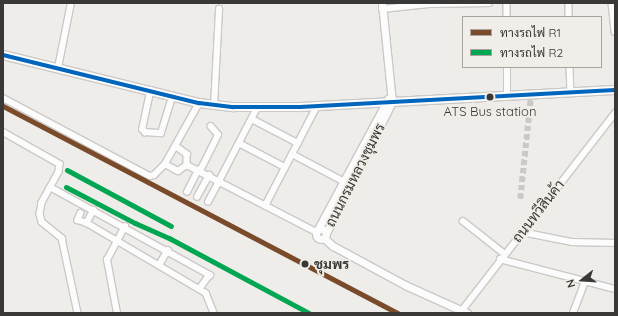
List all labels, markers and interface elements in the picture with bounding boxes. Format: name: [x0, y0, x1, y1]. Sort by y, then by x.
legend: [462, 16, 602, 68]
text: ทางรถไฟ R1: [500, 25, 561, 40]
text: ทางรถไฟ R2: [500, 45, 563, 60]
marker: ATS Bus station: [485, 92, 495, 102]
place label: ATS Bus station: [444, 103, 536, 119]
street label: ถนนกรมหลวงชุมพร: [322, 120, 388, 230]
street label: ถนนทวีสินค้า: [508, 176, 568, 246]
place label: ชุมพร: [314, 256, 349, 272]
marker: ชุมพร: [298, 257, 312, 271]
north arrow: [562, 260, 602, 300]
text: N: [563, 278, 578, 289]

